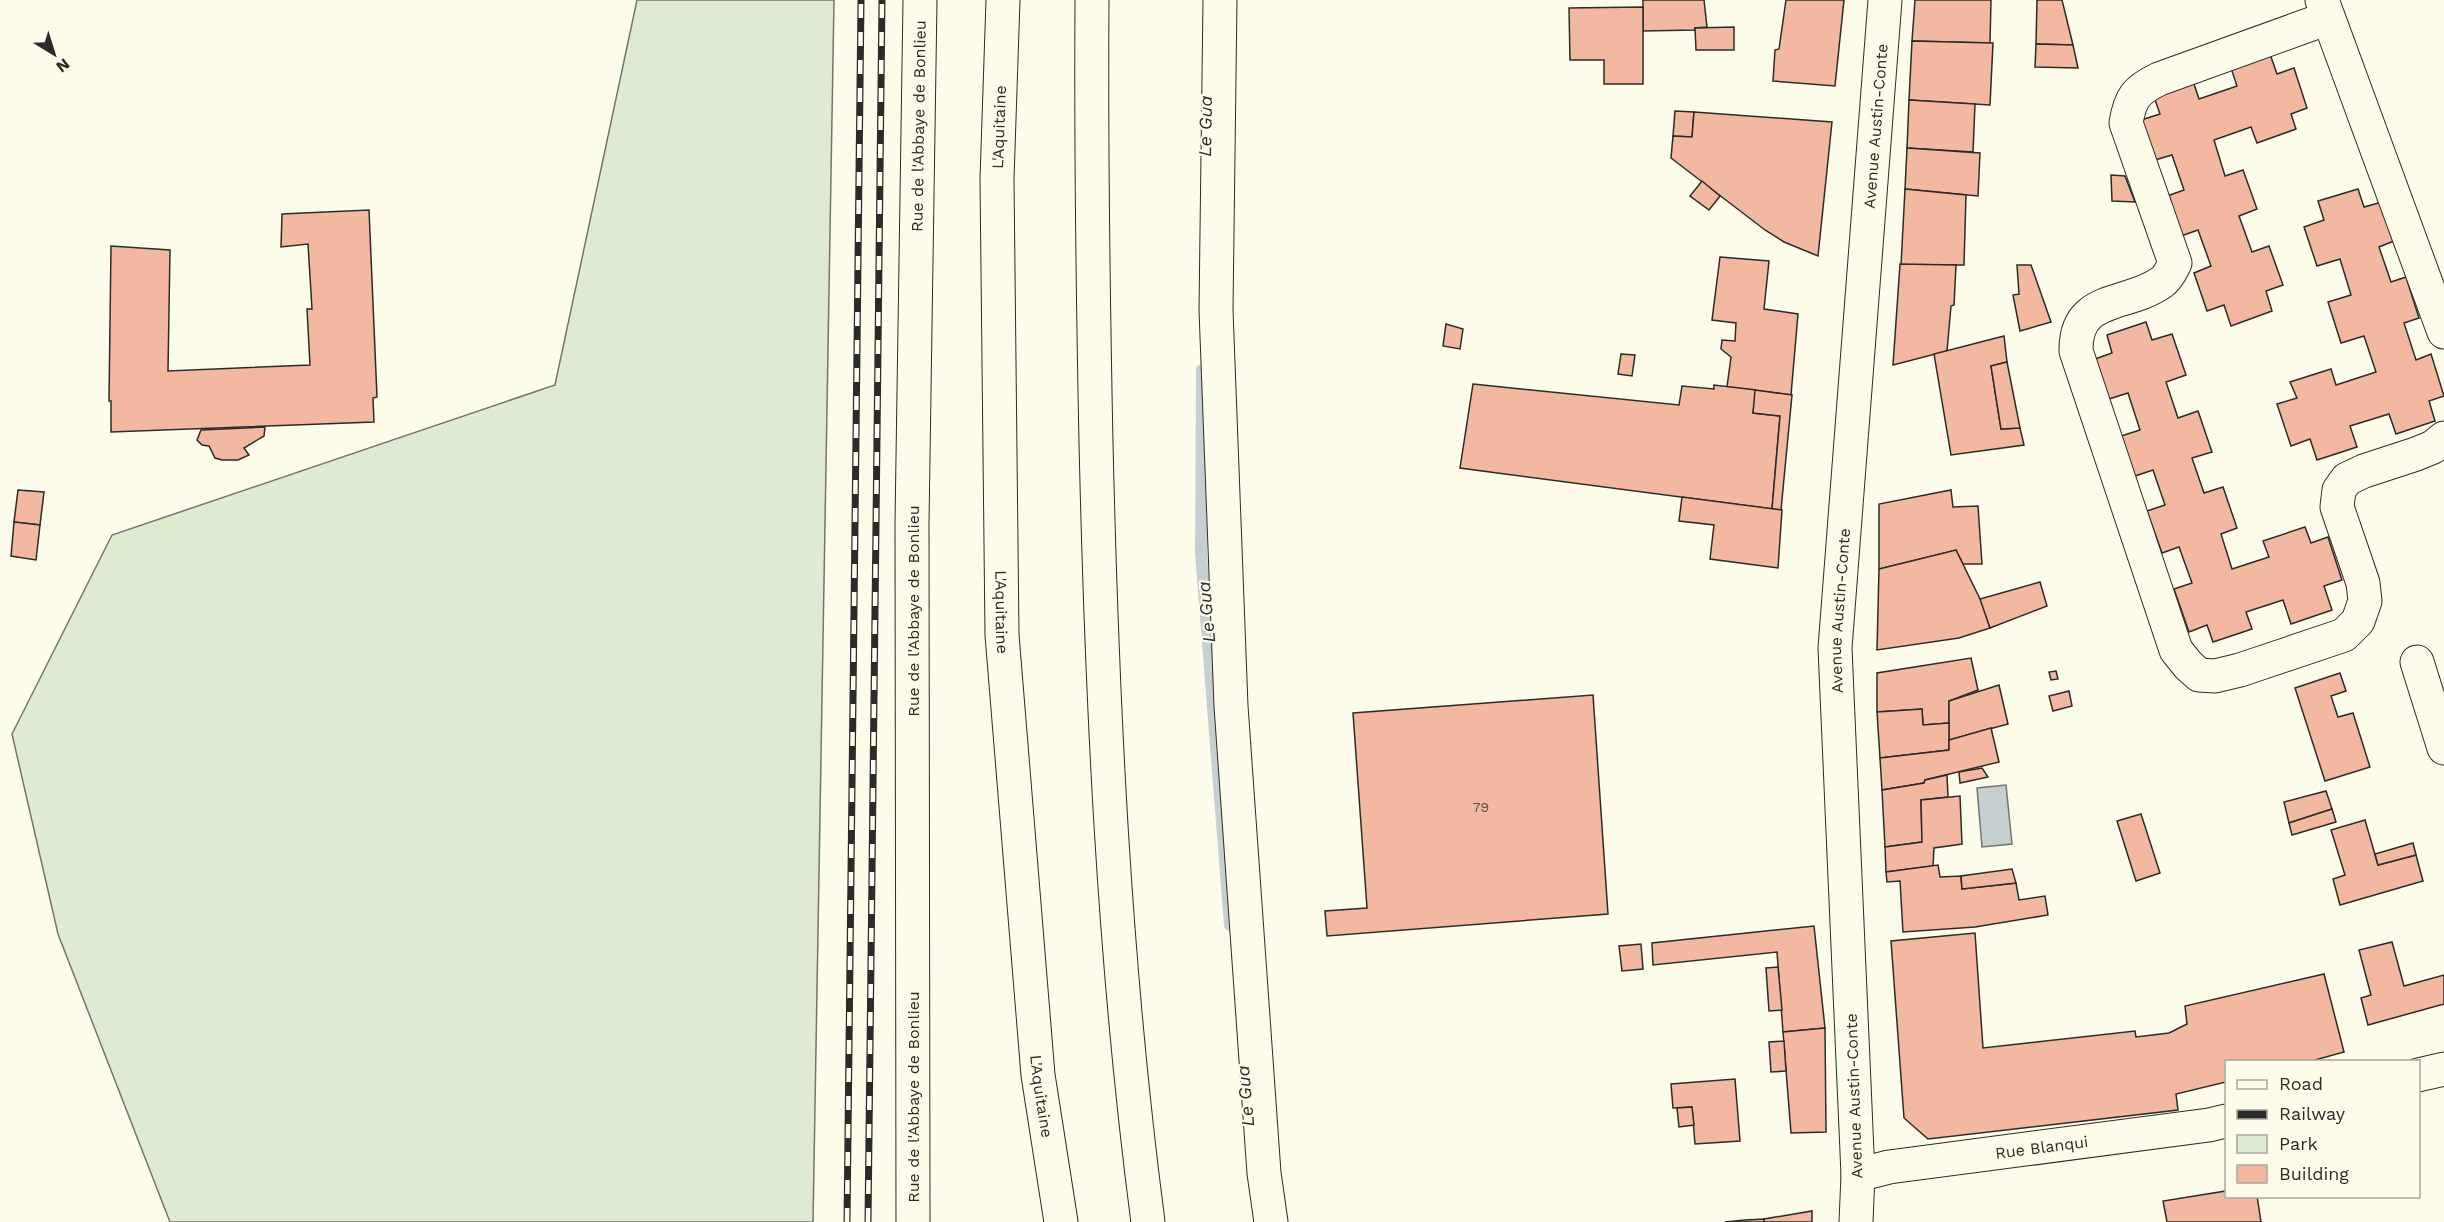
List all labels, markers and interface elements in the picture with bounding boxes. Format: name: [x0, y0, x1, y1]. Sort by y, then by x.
street label: Rue de l'Abbaye de Bonlieu: [907, 20, 929, 232]
north arrow: [24, 24, 84, 84]
street label: Avenue Austin-Conte: [1859, 43, 1891, 209]
text: N: [52, 54, 73, 77]
street label: L'Aquitaine: [988, 85, 1010, 169]
water label: Le Gua: [1194, 95, 1216, 157]
street label: Rue de l'Abbaye de Bonlieu: [904, 505, 923, 717]
street label: Avenue Austin-Conte: [1825, 527, 1854, 694]
street label: L'Aquitaine: [992, 570, 1013, 654]
water label: Le Gua: [1193, 581, 1219, 643]
house number: 79: [1473, 799, 1489, 815]
street label: Rue de l'Abbaye de Bonlieu: [904, 991, 923, 1203]
street label: Avenue Austin-Conte: [1842, 1013, 1866, 1179]
street label: L'Aquitaine: [1027, 1054, 1057, 1139]
legend: [2225, 1060, 2420, 1198]
water label: Le Gua: [1232, 1065, 1258, 1127]
text: Road: [2279, 1073, 2323, 1094]
text: Railway: [2279, 1103, 2346, 1124]
street label: Rue Blanqui: [1994, 1131, 2089, 1162]
text: Park: [2279, 1133, 2318, 1154]
text: Building: [2279, 1163, 2349, 1184]

